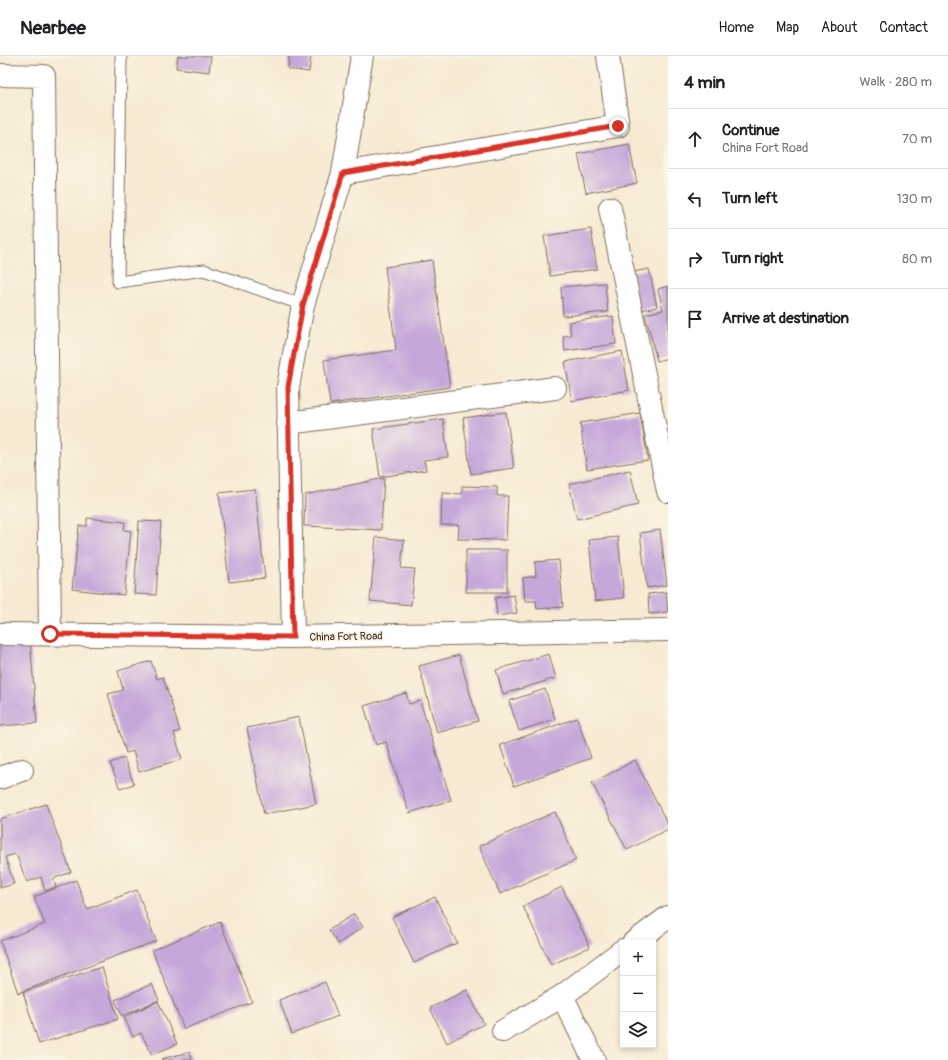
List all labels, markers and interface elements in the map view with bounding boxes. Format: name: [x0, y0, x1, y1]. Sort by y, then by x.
text: Nearbee: [20, 16, 86, 40]
text: Home: [719, 19, 754, 36]
text: Map: [776, 19, 799, 36]
text: About: [821, 19, 857, 36]
text: Contact: [879, 19, 928, 36]
text: 4 min: [684, 72, 725, 93]
text: Walk · 280 m: [859, 74, 932, 90]
route end: [609, 117, 627, 135]
text: Continue: [722, 121, 780, 140]
icon: ahead: [684, 128, 706, 150]
text: 70 m: [902, 131, 932, 147]
text: China Fort Road: [722, 140, 808, 156]
icon: left: [684, 188, 706, 210]
text: Turn left: [722, 189, 778, 208]
text: 130 m: [896, 191, 932, 207]
icon: right: [684, 248, 706, 270]
text: Turn right: [722, 249, 783, 268]
text: 80 m: [902, 251, 932, 267]
icon: arrive: [684, 308, 706, 330]
text: Arrive at destination: [722, 309, 849, 328]
route start: [41, 625, 59, 643]
street label: China Fort Road: [309, 629, 383, 644]
map controls: [620, 940, 656, 1048]
button: +: [620, 940, 656, 976]
button: −: [620, 976, 656, 1012]
button: layers: [620, 1012, 656, 1048]

